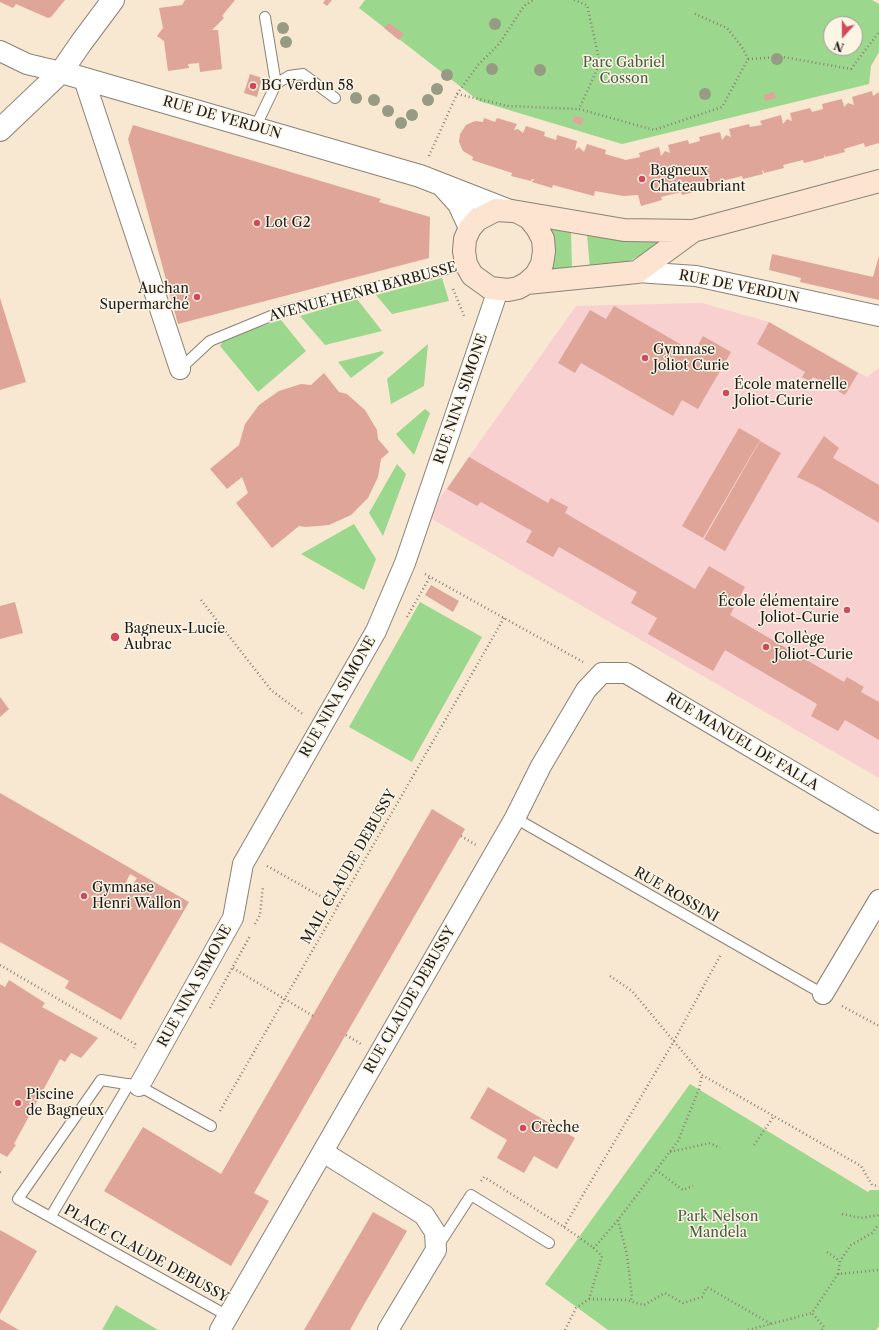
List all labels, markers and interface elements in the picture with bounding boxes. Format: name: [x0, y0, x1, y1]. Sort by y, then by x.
north arrow: [823, 16, 863, 56]
text: N: [832, 38, 846, 55]
park label: Parc Gabriel Cosson: [583, 55, 665, 88]
place label: BG Verdun 58: [261, 78, 354, 94]
marker: BG Verdun 58: [248, 81, 258, 91]
street label: RUE DE VERDUN: [161, 93, 283, 143]
place label: Bagneux Chateaubriant: [650, 163, 745, 196]
marker: Bagneux Chateaubriant: [637, 174, 647, 184]
place label: Lot G2: [265, 215, 311, 231]
marker: Lot G2: [252, 218, 262, 228]
street label: AVENUE HENRI BARBUSSE: [267, 259, 459, 325]
street label: RUE DE VERDUN: [677, 267, 801, 307]
place label: Auchan Supermarché: [100, 281, 189, 314]
marker: Auchan Supermarché: [192, 292, 202, 302]
street label: RUE NINA SIMONE: [431, 331, 491, 467]
place label: Gymnase Joliot Curie: [653, 342, 729, 374]
marker: Gymnase Joliot Curie: [640, 353, 650, 363]
place label: École maternelle Joliot-Curie: [734, 377, 847, 410]
marker: École maternelle Joliot-Curie: [721, 388, 731, 398]
place label: École élémentaire Joliot-Curie: [718, 594, 839, 626]
marker: École élémentaire Joliot-Curie: [842, 605, 852, 615]
place label: Bagneux-Lucie Aubrac: [124, 621, 225, 654]
marker: Bagneux-Lucie Aubrac: [109, 631, 121, 643]
place label: Collège Joliot-Curie: [774, 631, 853, 664]
street label: RUE NINA SIMONE: [296, 633, 380, 761]
marker: Collège Joliot-Curie: [761, 642, 771, 652]
street label: RUE MANUEL DE FALLA: [662, 690, 822, 794]
street label: MAIL CLAUDE DEBUSSY: [298, 787, 400, 947]
street label: RUE ROSSINI: [631, 864, 721, 926]
place label: Gymnase Henri Wallon: [92, 880, 181, 912]
marker: Gymnase Henri Wallon: [79, 891, 89, 901]
street label: RUE NINA SIMONE: [154, 922, 236, 1050]
street label: RUE CLAUDE DEBUSSY: [361, 923, 459, 1077]
place label: Piscine de Bagneux: [26, 1087, 104, 1120]
marker: Piscine de Bagneux: [13, 1098, 23, 1108]
place label: Crèche: [531, 1120, 579, 1136]
marker: Crèche: [518, 1123, 528, 1133]
street label: PLACE CLAUDE DEBUSSY: [61, 1202, 231, 1306]
park label: Park Nelson Mandela: [678, 1209, 758, 1242]

